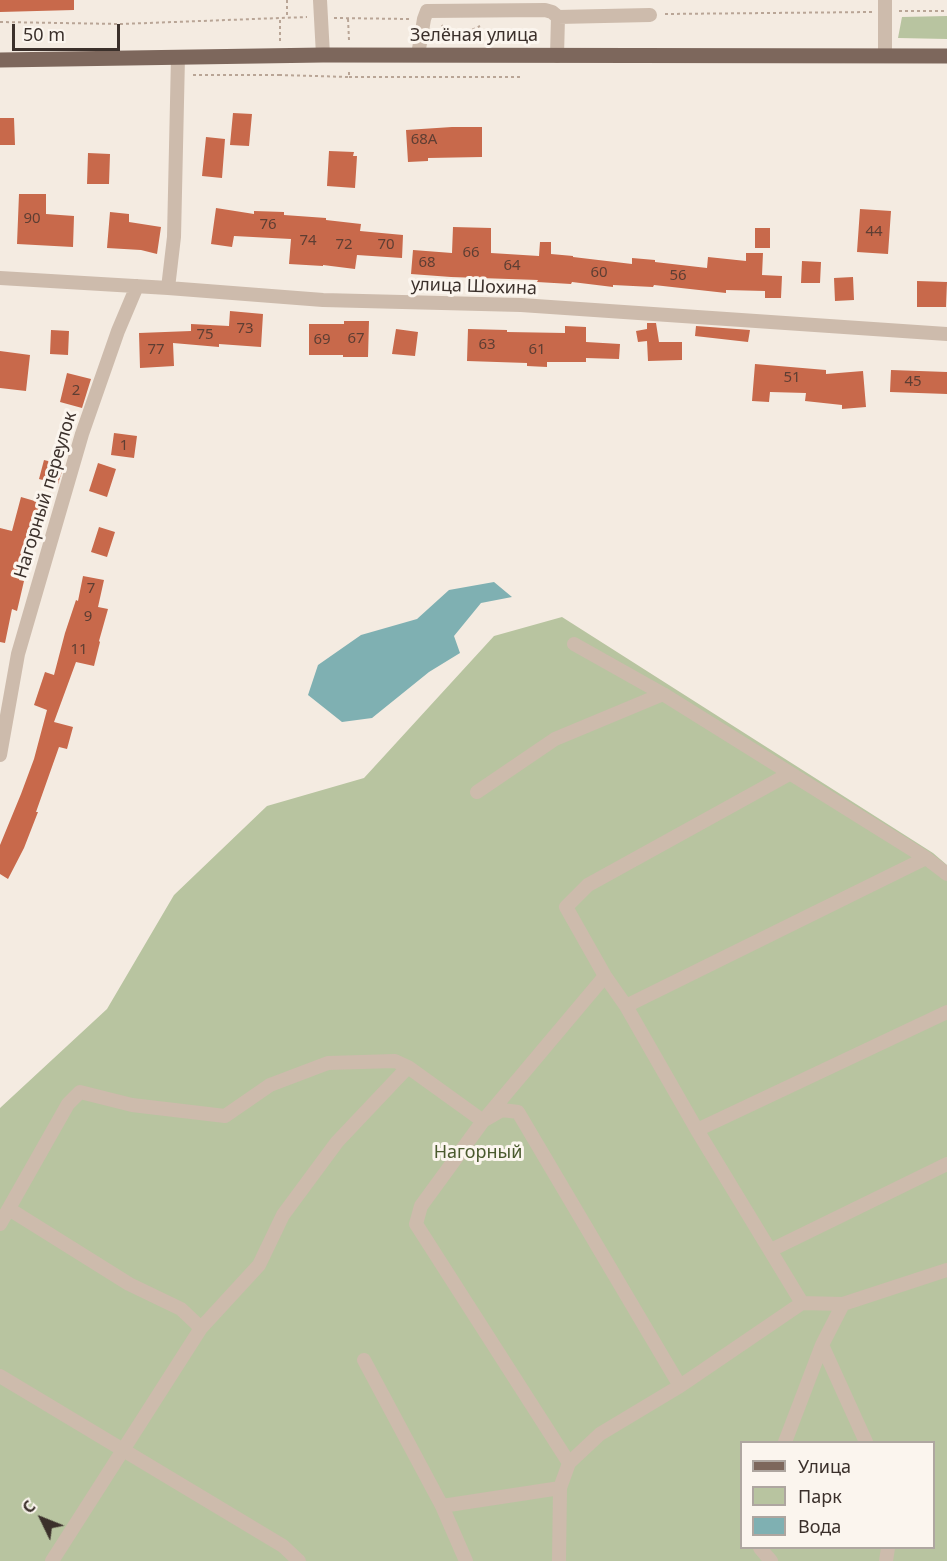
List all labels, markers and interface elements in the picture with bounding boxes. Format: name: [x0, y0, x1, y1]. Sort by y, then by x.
scale bar: [15, 12, 123, 50]
text: 50 m: [23, 22, 65, 46]
street label: Зелёная улица: [410, 25, 538, 47]
house number: 68А: [411, 131, 437, 149]
house number: 90: [23, 210, 41, 228]
house number: 76: [259, 216, 277, 234]
house number: 44: [865, 223, 883, 241]
house number: 74: [299, 232, 317, 250]
house number: 72: [335, 236, 353, 254]
house number: 70: [377, 236, 395, 254]
house number: 66: [462, 244, 480, 262]
house number: 68: [418, 254, 436, 272]
house number: 64: [503, 257, 521, 275]
house number: 60: [590, 264, 608, 282]
house number: 56: [669, 267, 687, 285]
street label: улица Шохина: [411, 274, 537, 300]
house number: 73: [236, 320, 254, 338]
house number: 75: [196, 326, 214, 344]
house number: 67: [347, 330, 365, 348]
house number: 69: [313, 331, 331, 349]
house number: 63: [478, 336, 496, 354]
house number: 77: [147, 341, 165, 359]
house number: 61: [528, 341, 546, 359]
house number: 51: [783, 369, 801, 387]
house number: 45: [904, 373, 922, 391]
house number: 2: [72, 382, 80, 400]
street label: Нагорный переулок: [10, 409, 82, 581]
house number: 1: [120, 437, 128, 455]
house number: 7: [87, 580, 95, 598]
house number: 9: [84, 608, 92, 626]
house number: 11: [70, 641, 88, 659]
park label: Нагорный: [434, 1142, 522, 1164]
legend: [740, 1441, 935, 1549]
text: Улица: [798, 1454, 851, 1478]
text: Парк: [798, 1484, 842, 1508]
north arrow: [12, 1489, 72, 1549]
text: С: [17, 1495, 40, 1518]
text: Вода: [798, 1514, 841, 1538]

